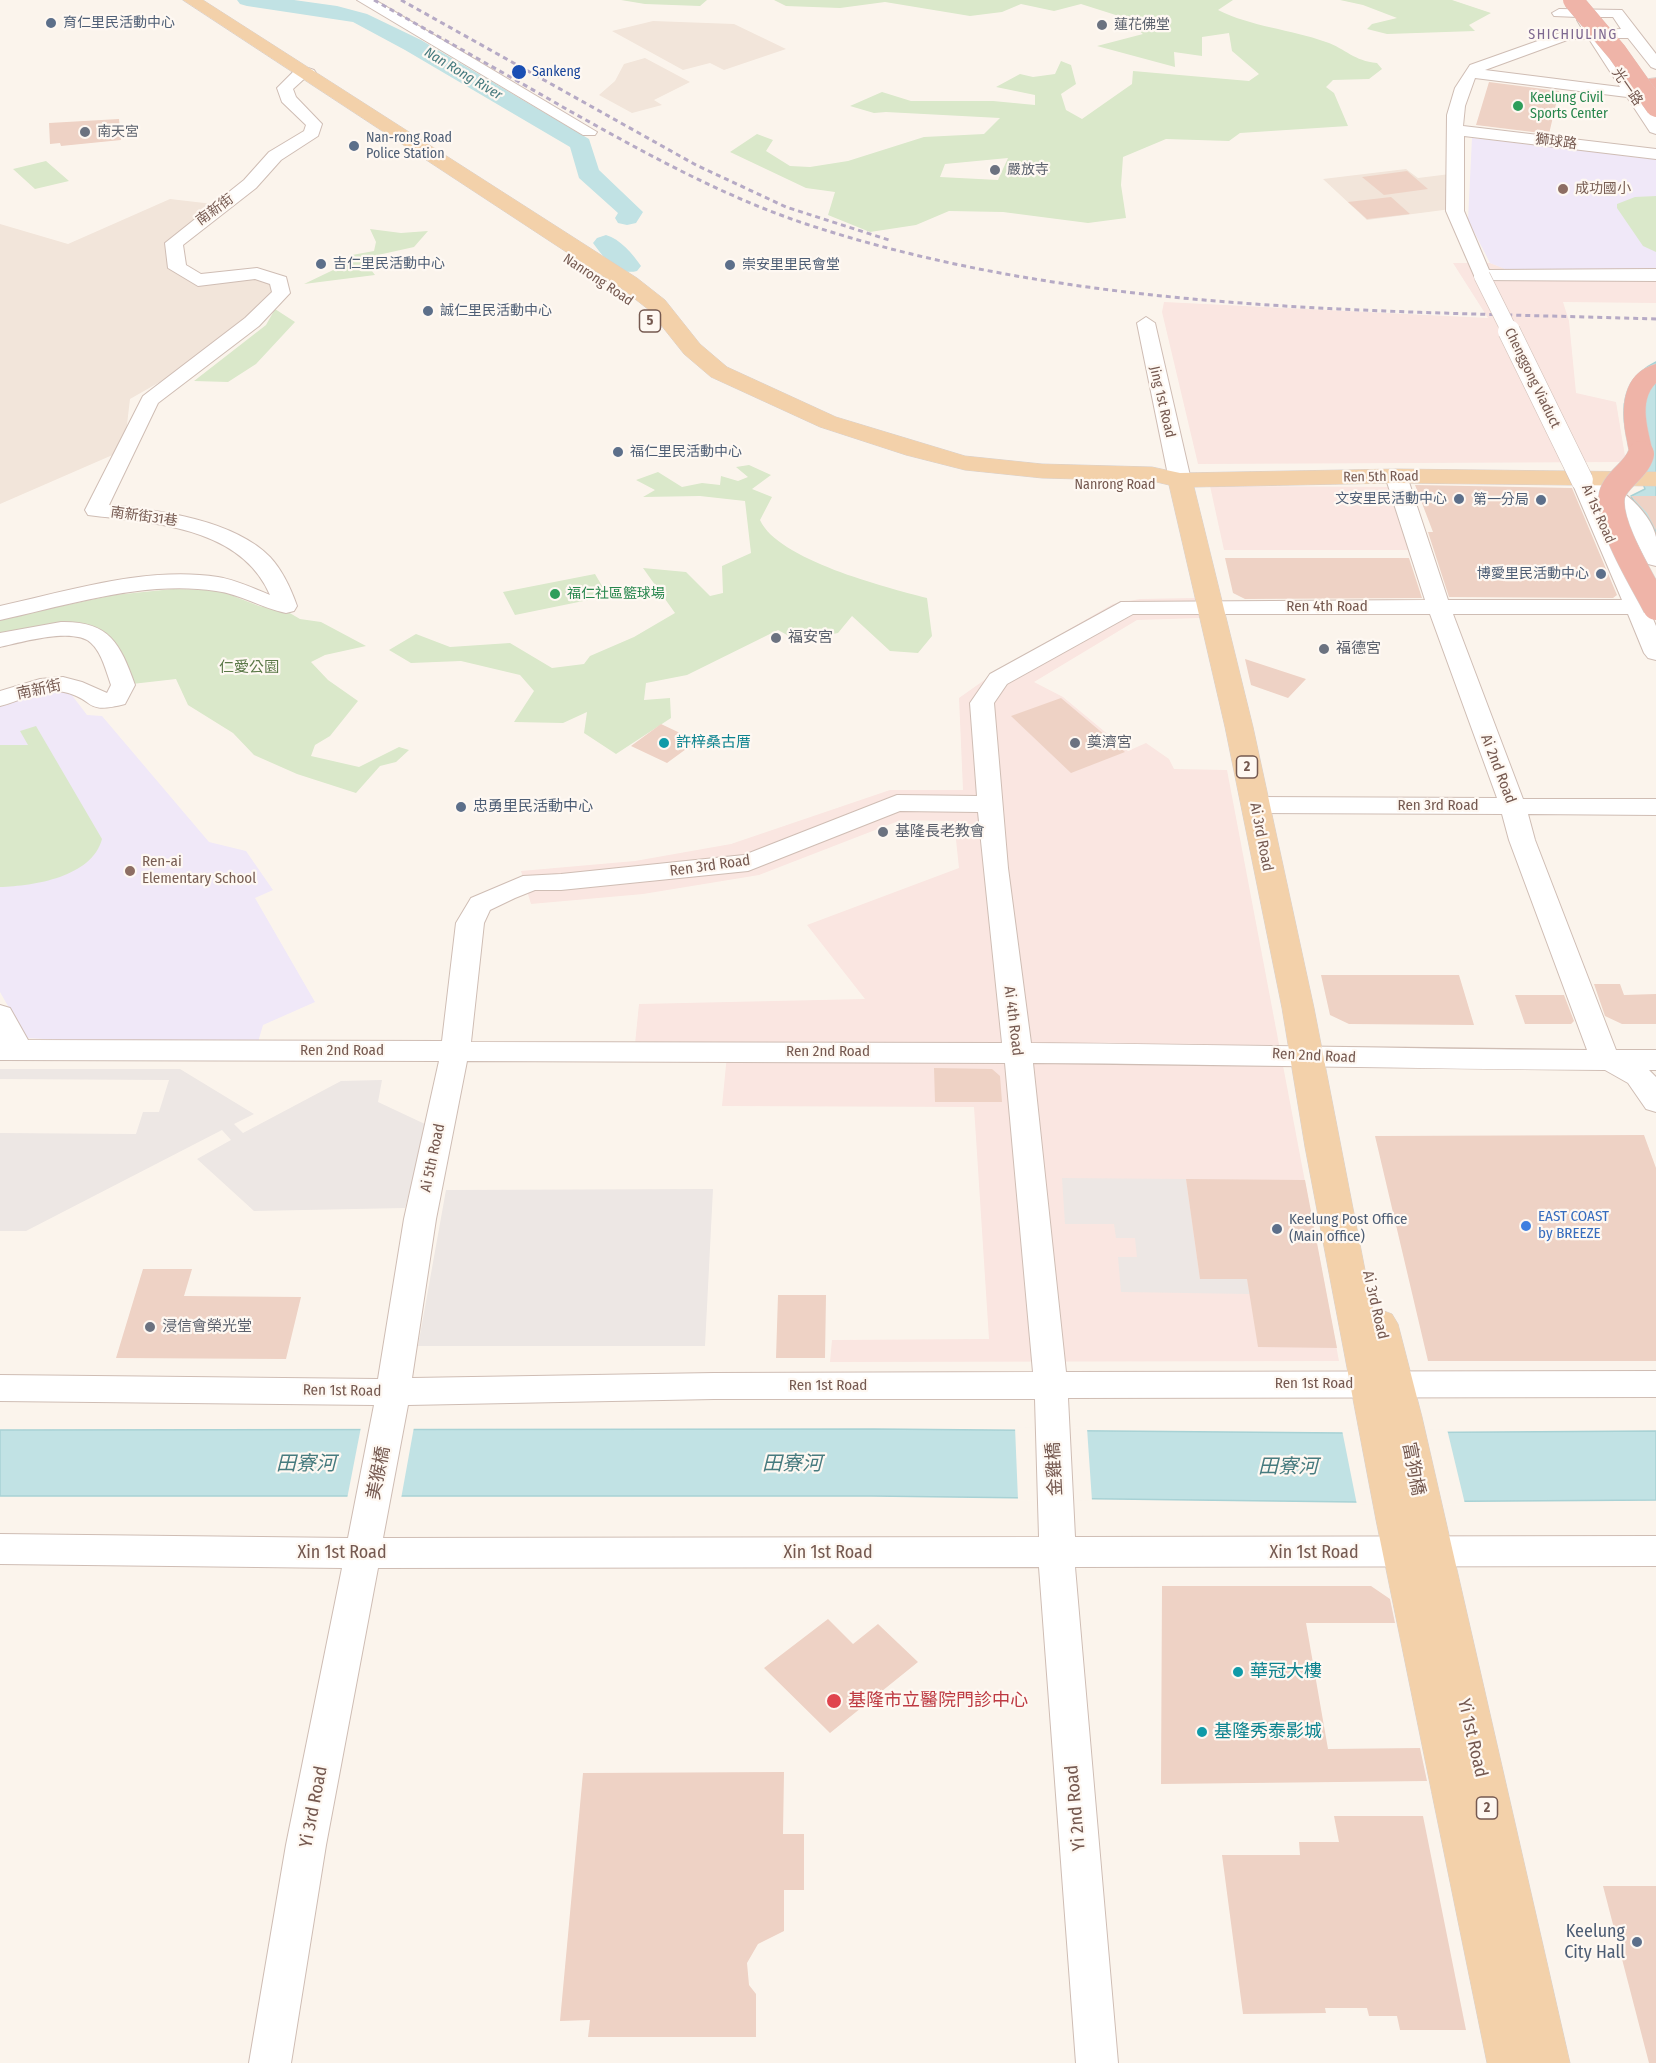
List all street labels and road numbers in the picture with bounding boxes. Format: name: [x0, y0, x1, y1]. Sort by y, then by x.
street label: 光一路: [1608, 65, 1646, 109]
street label: 獅球路: [1534, 131, 1578, 153]
street label: 南新街: [193, 191, 237, 229]
street label: Nanrong Road: [560, 250, 636, 310]
road number: 5: [640, 310, 660, 332]
street label: Chenggong Viaduct: [1501, 325, 1563, 431]
street label: Jing 1st Road: [1146, 365, 1178, 439]
street label: Ren 5th Road: [1343, 468, 1419, 486]
street label: Nanrong Road: [1075, 477, 1155, 493]
street label: Ai 1st Road: [1578, 482, 1618, 546]
street label: 南新街31巷: [109, 504, 179, 530]
street label: Ren 4th Road: [1286, 598, 1368, 616]
street label: 南新街: [15, 677, 63, 703]
street label: Ai 2nd Road: [1477, 732, 1519, 806]
road number: 2: [1236, 756, 1258, 778]
street label: Ren 3rd Road: [1397, 797, 1479, 815]
street label: Ai 3rd Road: [1246, 801, 1276, 873]
street label: Ren 3rd Road: [669, 851, 751, 881]
street label: Ai 4th Road: [1000, 985, 1026, 1057]
street label: Ren 2nd Road: [300, 1042, 384, 1060]
street label: Ren 2nd Road: [786, 1043, 870, 1061]
street label: Ren 2nd Road: [1272, 1045, 1356, 1067]
street label: Ai 5th Road: [417, 1122, 449, 1194]
street label: Ai 3rd Road: [1358, 1269, 1392, 1341]
street label: Ren 1st Road: [1275, 1375, 1353, 1393]
street label: Ren 1st Road: [789, 1377, 867, 1395]
street label: Ren 1st Road: [303, 1381, 381, 1401]
street label: 富狗橋: [1397, 1440, 1429, 1498]
street label: 金雞橋: [1043, 1441, 1067, 1497]
street label: 美猴橋: [363, 1444, 395, 1502]
street label: Xin 1st Road: [297, 1542, 387, 1564]
street label: Xin 1st Road: [783, 1542, 873, 1564]
street label: Xin 1st Road: [1269, 1542, 1359, 1564]
street label: Yi 1st Road: [1452, 1697, 1492, 1779]
street label: Yi 3rd Road: [295, 1764, 333, 1850]
street label: Yi 2nd Road: [1061, 1764, 1091, 1852]
road number: 2: [1476, 1797, 1498, 1819]

